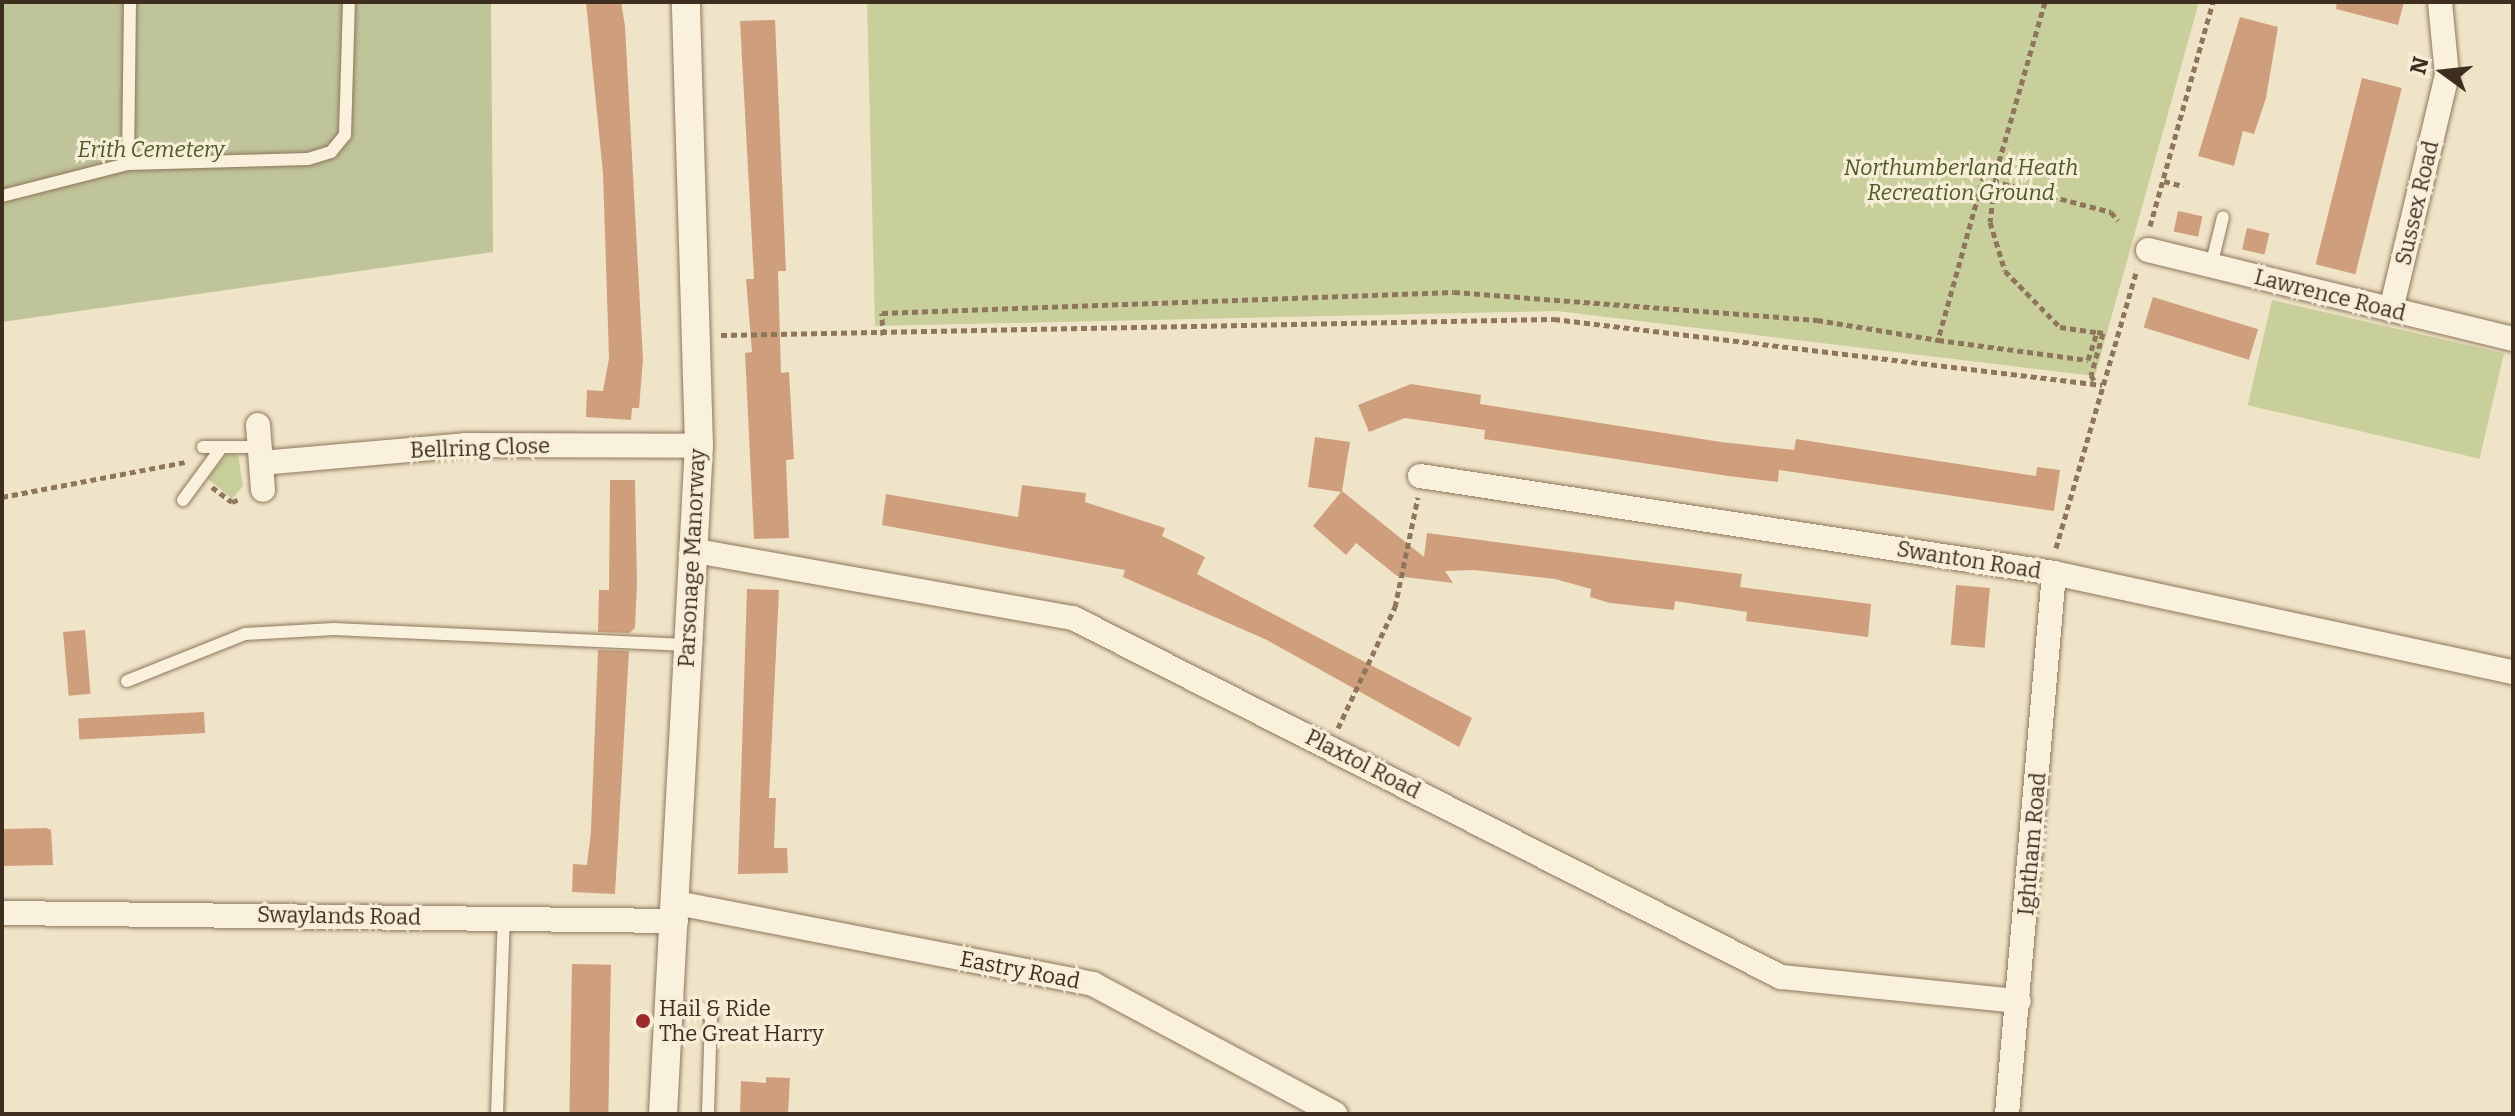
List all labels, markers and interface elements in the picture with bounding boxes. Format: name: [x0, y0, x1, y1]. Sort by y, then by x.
north arrow: [2403, 32, 2483, 112]
text: N: [2404, 54, 2435, 77]
park label: Erith Cemetery: [77, 137, 225, 163]
street label: Sussex Road: [2390, 138, 2444, 268]
park label: Northumberland Heath Recreation Ground: [1844, 154, 2078, 206]
street label: Lawrence Road: [2252, 263, 2408, 327]
street label: Bellring Close: [409, 432, 551, 464]
street label: Parsonage Manorway: [673, 448, 711, 668]
street label: Swanton Road: [1895, 536, 2043, 584]
street label: Plaxtol Road: [1301, 724, 1425, 804]
street label: Ightham Road: [2013, 771, 2051, 917]
street label: Swaylands Road: [257, 901, 421, 931]
street label: Eastry Road: [958, 945, 1082, 995]
place label: Hail & Ride The Great Harry: [659, 995, 824, 1046]
marker: Hail & Ride The Great Harry: [634, 1012, 652, 1030]

